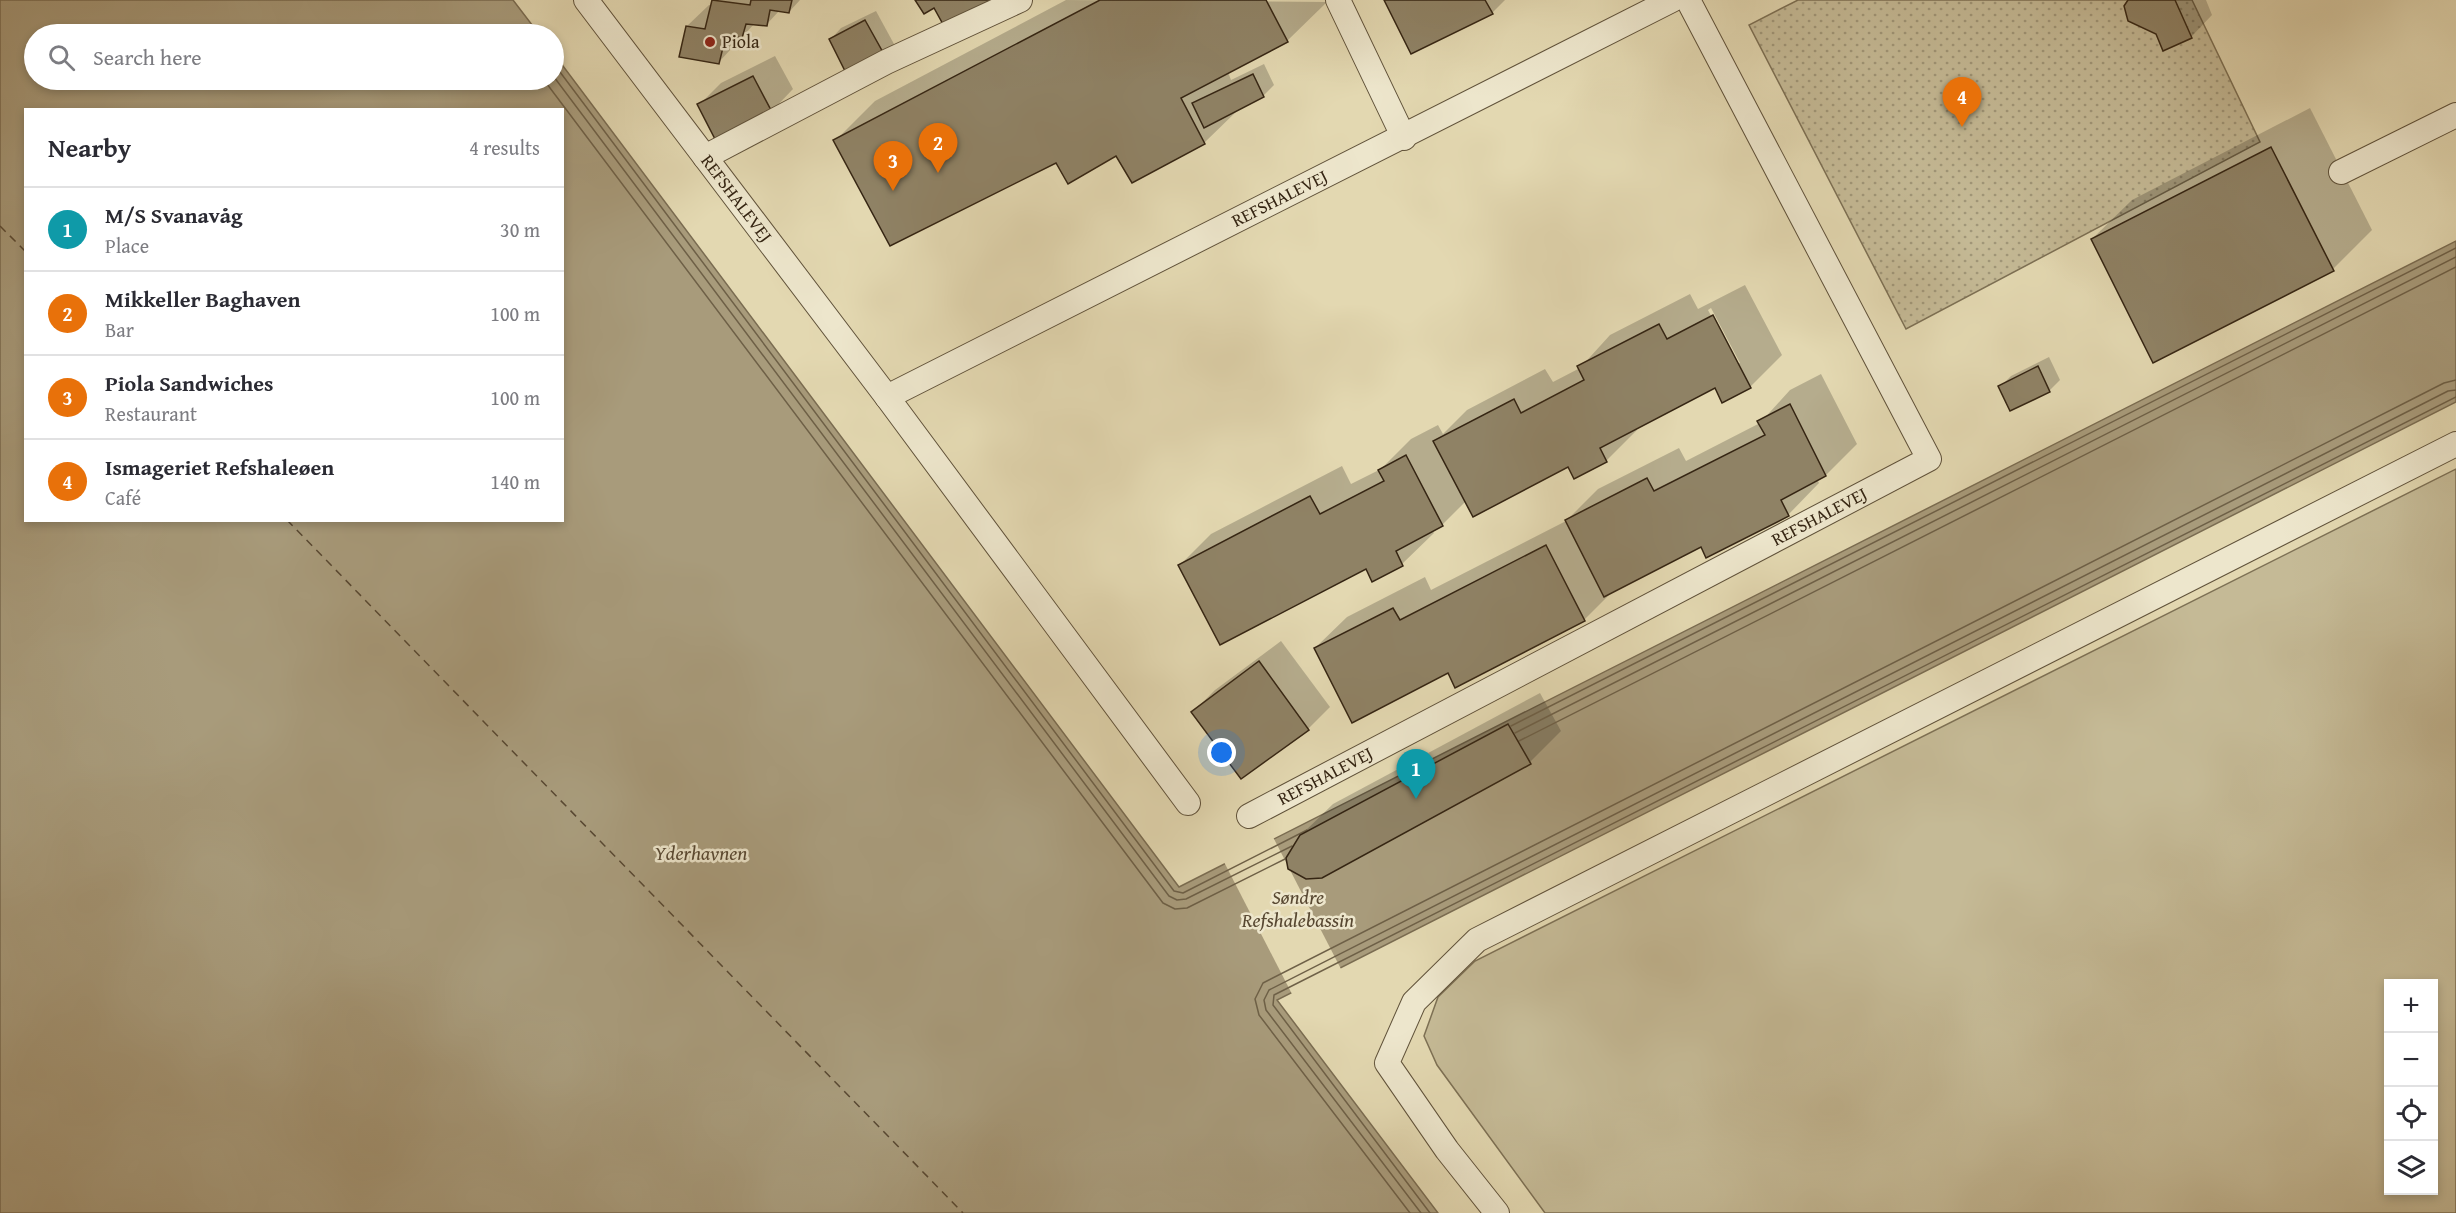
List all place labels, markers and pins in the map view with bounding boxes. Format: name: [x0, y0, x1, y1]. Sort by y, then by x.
place label: Piola: [722, 28, 760, 55]
marker: Piola: [703, 35, 717, 49]
pin: 4: [1942, 78, 1982, 127]
pin: 2: [918, 124, 958, 173]
pin: 3: [874, 142, 912, 191]
pin: 1: [1396, 750, 1436, 799]

